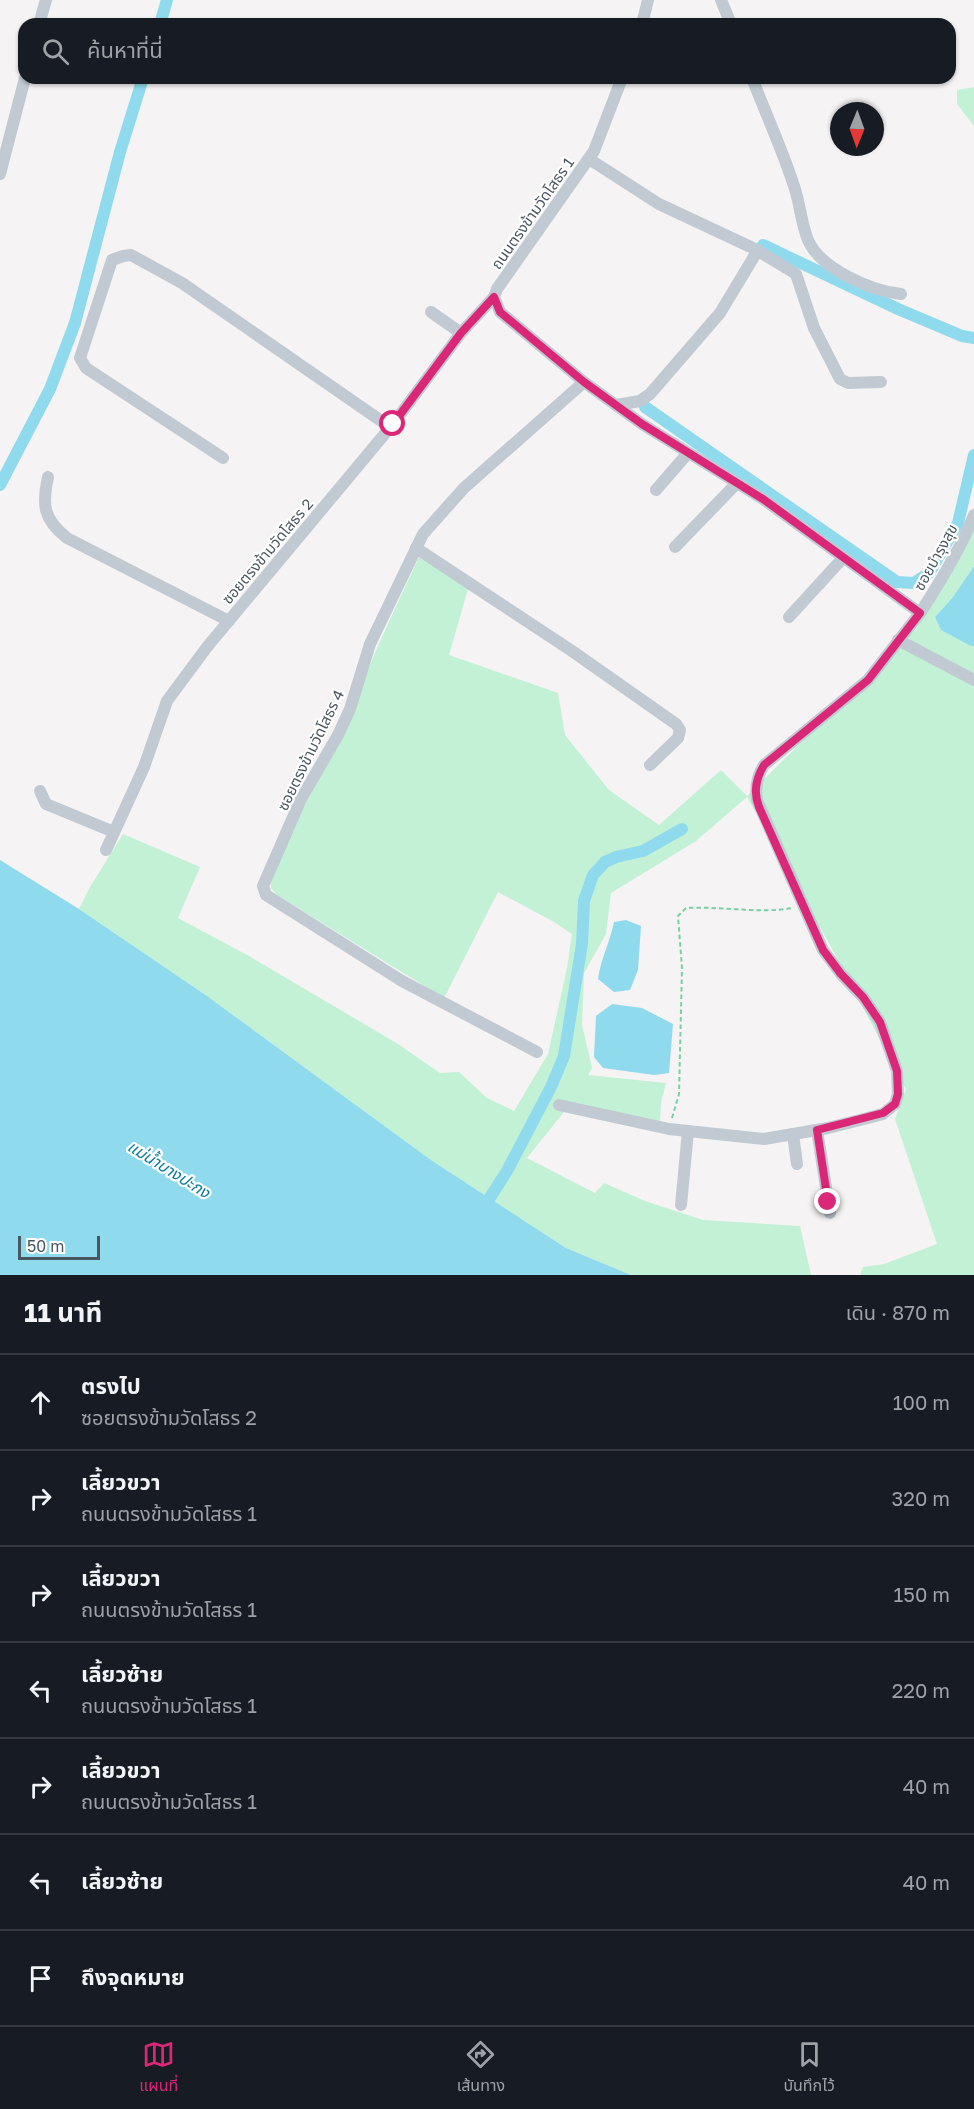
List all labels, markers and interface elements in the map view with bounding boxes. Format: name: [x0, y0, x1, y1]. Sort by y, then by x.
search box: [18, 18, 956, 84]
icon: search: [39, 35, 72, 68]
text: ค้นหาที่นี่: [87, 36, 163, 63]
north arrow: [830, 102, 884, 156]
street label: ถนนตรงข้ามวัดโสธร 1: [487, 154, 577, 272]
route start: [379, 410, 405, 436]
street label: ซอยตรงข้ามวัดโสธร 2: [218, 495, 316, 607]
street label: ซอยบำรุงสุข: [909, 521, 961, 594]
street label: ซอยตรงข้ามวัดโสธร 4: [273, 687, 347, 813]
water label: แม่น้ำบางปะกง: [124, 1135, 216, 1203]
route end: [814, 1188, 840, 1214]
scale bar: [18, 1233, 100, 1260]
text: 50 m: [27, 1236, 64, 1256]
text: 11 นาที: [24, 1297, 102, 1328]
text: เดิน · 870 m: [846, 1300, 950, 1324]
text: ตรงไป: [81, 1372, 141, 1399]
icon: ahead: [24, 1386, 57, 1419]
text: 100 m: [893, 1390, 950, 1414]
text: ซอยตรงข้ามวัดโสธร 2: [81, 1405, 257, 1429]
text: เลี้ยวขวา: [81, 1468, 161, 1495]
icon: right: [24, 1482, 57, 1515]
text: 320 m: [892, 1486, 950, 1510]
text: ถนนตรงข้ามวัดโสธร 1: [81, 1501, 257, 1525]
text: เลี้ยวขวา: [81, 1564, 161, 1591]
icon: right: [24, 1578, 57, 1611]
text: 150 m: [894, 1582, 950, 1606]
text: ถนนตรงข้ามวัดโสธร 1: [81, 1597, 257, 1621]
text: เลี้ยวซ้าย: [81, 1660, 163, 1687]
icon: left: [24, 1674, 57, 1707]
text: 220 m: [892, 1678, 950, 1702]
text: ถนนตรงข้ามวัดโสธร 1: [81, 1693, 257, 1717]
text: เลี้ยวขวา: [81, 1756, 161, 1783]
icon: right: [24, 1770, 57, 1803]
text: 40 m: [903, 1774, 950, 1798]
text: ถนนตรงข้ามวัดโสธร 1: [81, 1789, 257, 1813]
icon: left: [24, 1866, 57, 1899]
text: เลี้ยวซ้าย: [81, 1867, 163, 1894]
text: 40 m: [903, 1870, 950, 1894]
icon: arrive: [24, 1962, 57, 1995]
text: ถึงจุดหมาย: [81, 1963, 185, 1990]
tab: แผนที่: [139, 2038, 178, 2098]
tab: เส้นทาง: [457, 2038, 505, 2098]
tab: บันทึกไว้: [783, 2038, 835, 2098]

